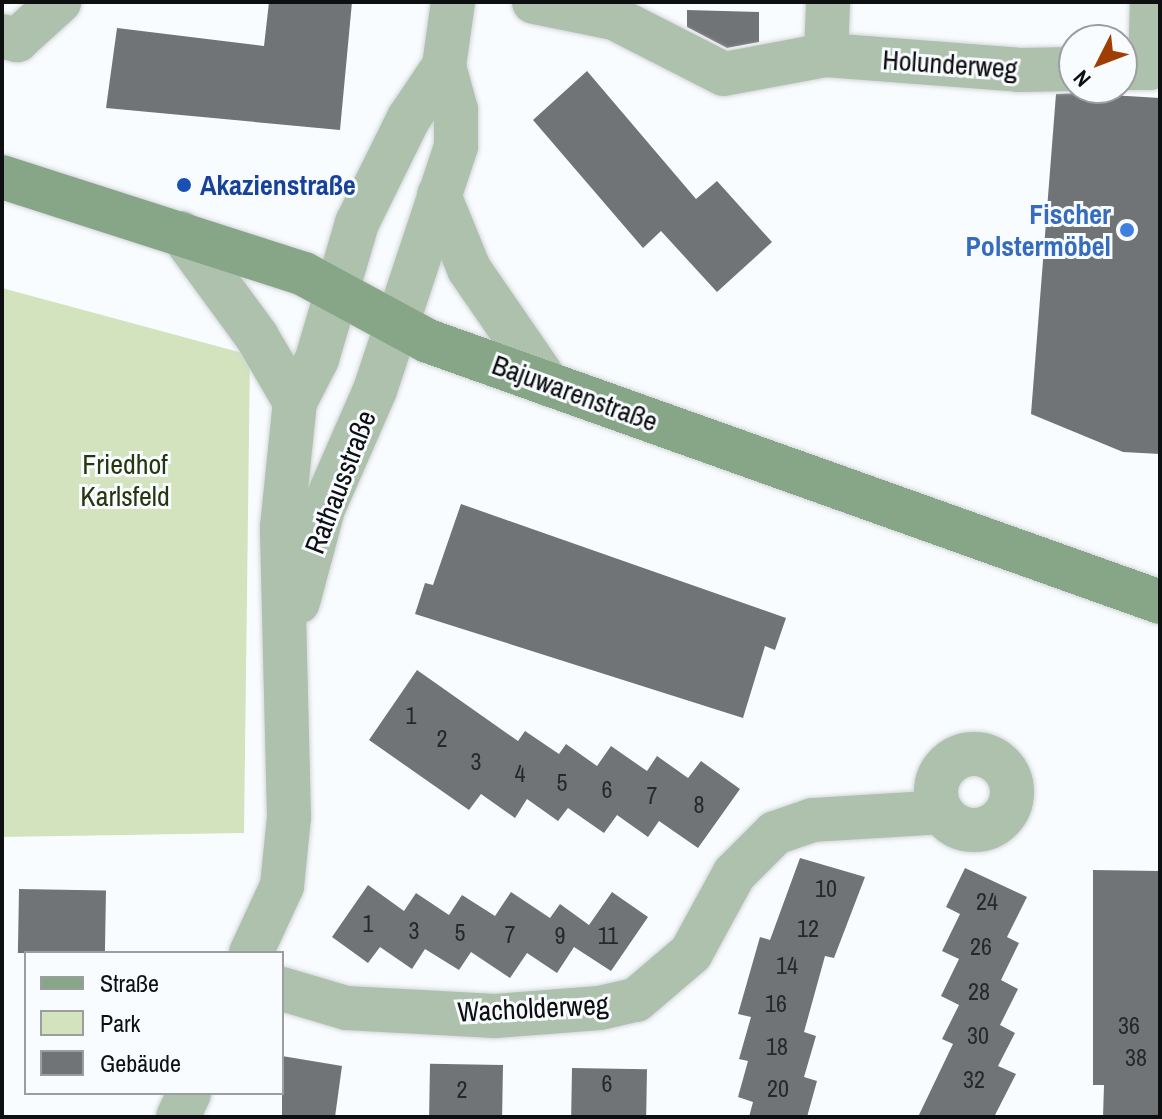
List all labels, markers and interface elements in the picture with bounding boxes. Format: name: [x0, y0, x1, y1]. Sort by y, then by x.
north arrow: [1058, 24, 1138, 104]
street label: Holunderweg: [881, 43, 1019, 85]
text: N: [1066, 64, 1097, 94]
place label: Akazienstraße: [200, 168, 356, 202]
marker: Akazienstraße: [175, 176, 193, 194]
place label: Fischer Polstermöbel: [966, 197, 1111, 263]
marker: Fischer Polstermöbel: [1118, 221, 1136, 239]
street label: Bajuwarenstraße: [488, 348, 662, 438]
street label: Rathausstraße: [297, 406, 383, 558]
park label: Friedhof Karlsfeld: [80, 447, 170, 513]
house number: 1: [406, 702, 416, 730]
house number: 2: [437, 725, 447, 753]
house number: 3: [471, 748, 481, 776]
house number: 4: [515, 760, 525, 788]
house number: 5: [557, 769, 567, 797]
house number: 6: [602, 776, 612, 804]
house number: 7: [647, 782, 657, 810]
house number: 8: [694, 791, 704, 819]
house number: 10: [815, 875, 837, 903]
house number: 24: [976, 888, 998, 916]
house number: 1: [363, 910, 373, 938]
house number: 12: [797, 915, 819, 943]
house number: 3: [409, 917, 419, 945]
house number: 5: [455, 919, 465, 947]
house number: 7: [505, 921, 515, 949]
house number: 9: [555, 922, 565, 950]
house number: 11: [598, 922, 618, 950]
house number: 26: [970, 933, 992, 961]
legend: [24, 951, 284, 1095]
house number: 14: [776, 952, 798, 980]
text: Straße: [100, 967, 159, 999]
house number: 28: [968, 978, 990, 1006]
street label: Wacholderweg: [457, 987, 609, 1029]
house number: 16: [765, 990, 787, 1018]
text: Park: [100, 1007, 140, 1039]
house number: 36: [1118, 1012, 1140, 1040]
house number: 30: [967, 1022, 989, 1050]
house number: 18: [766, 1033, 788, 1061]
house number: 38: [1125, 1044, 1147, 1072]
text: Gebäude: [100, 1047, 181, 1079]
house number: 32: [963, 1066, 985, 1094]
house number: 6: [602, 1070, 612, 1098]
house number: 20: [767, 1075, 789, 1103]
house number: 2: [457, 1076, 467, 1104]

